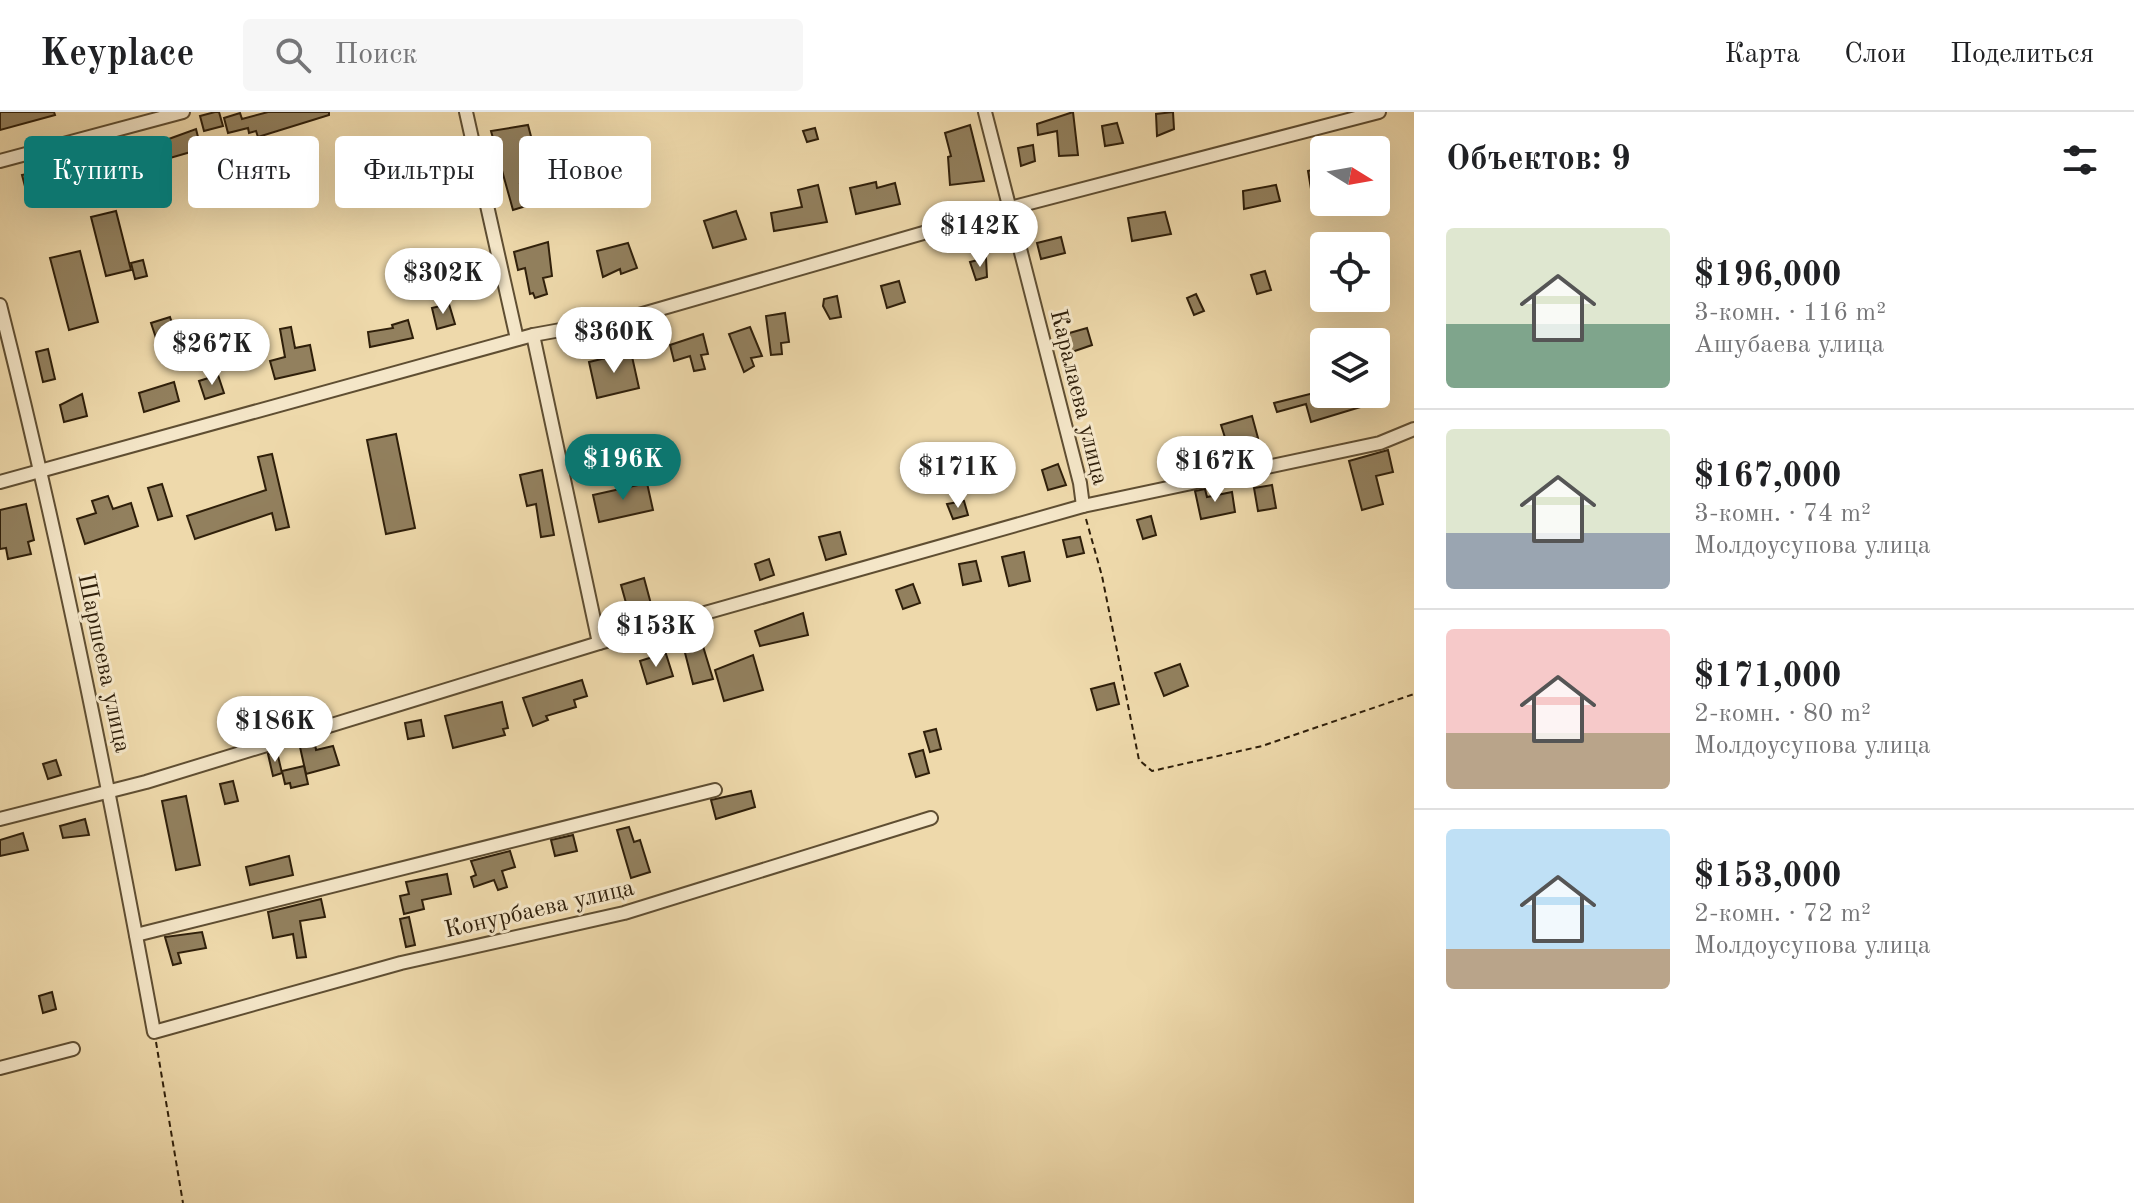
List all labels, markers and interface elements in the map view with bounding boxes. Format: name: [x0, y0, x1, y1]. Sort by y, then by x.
search box: [243, 19, 803, 91]
icon: search: [271, 33, 315, 77]
text: Keyplace: [40, 36, 195, 74]
text: Поиск: [335, 40, 417, 70]
text: Карта: [1724, 41, 1800, 69]
text: Слои: [1844, 41, 1906, 69]
text: Поделиться: [1950, 41, 2094, 69]
chip: Купить: [24, 136, 172, 208]
chip: Снять: [188, 136, 319, 208]
chip: Фильтры: [335, 136, 503, 208]
chip: Новое: [519, 136, 651, 208]
north arrow: [1310, 136, 1390, 216]
map controls: [1310, 136, 1390, 408]
icon: filters: [2058, 138, 2102, 182]
text: Объектов: 9: [1446, 143, 1631, 177]
pin: $142K: [924, 201, 1036, 269]
text: $142K: [940, 214, 1020, 240]
button: locate: [1310, 232, 1390, 312]
pin: $302K: [387, 248, 499, 316]
text: $196,000: [1694, 259, 1842, 293]
icon: home: [1510, 260, 1606, 356]
text: $302K: [403, 261, 483, 287]
text: 3-комн. · 116 m²: [1694, 300, 1886, 326]
pin: $360K: [558, 307, 670, 375]
street label: Каралаева улица: [1045, 307, 1112, 488]
pin: $267K: [156, 319, 268, 387]
text: $360K: [574, 320, 654, 346]
button: layers: [1310, 328, 1390, 408]
text: $267K: [172, 332, 252, 358]
text: Ашубаева улица: [1694, 332, 1884, 358]
pin: $196K: [567, 434, 679, 502]
pin: $167K: [1159, 436, 1271, 504]
pin: $171K: [902, 442, 1014, 510]
text: $196K: [583, 447, 663, 473]
text: $167K: [1175, 449, 1255, 475]
text: $171K: [918, 455, 998, 481]
text: $167,000: [1694, 460, 1842, 494]
icon: home: [1510, 461, 1606, 557]
text: 3-комн. · 74 m²: [1694, 501, 1871, 527]
text: Молдоусупова улица: [1694, 533, 1931, 559]
street label: Шаршеева улица: [72, 572, 134, 755]
pin: $153K: [600, 601, 712, 669]
text: $153K: [616, 614, 696, 640]
text: $171,000: [1694, 660, 1842, 694]
icon: home: [1510, 661, 1606, 757]
pin: $186K: [219, 696, 331, 764]
text: 2-комн. · 80 m²: [1694, 701, 1871, 727]
text: $186K: [235, 709, 315, 735]
text: Молдоусупова улица: [1694, 733, 1931, 759]
text: $153,000: [1694, 860, 1842, 894]
icon: home: [1510, 861, 1606, 957]
street label: Конурбаева улица: [442, 876, 637, 943]
text: 2-комн. · 72 m²: [1694, 901, 1871, 927]
text: Молдоусупова улица: [1694, 933, 1931, 959]

